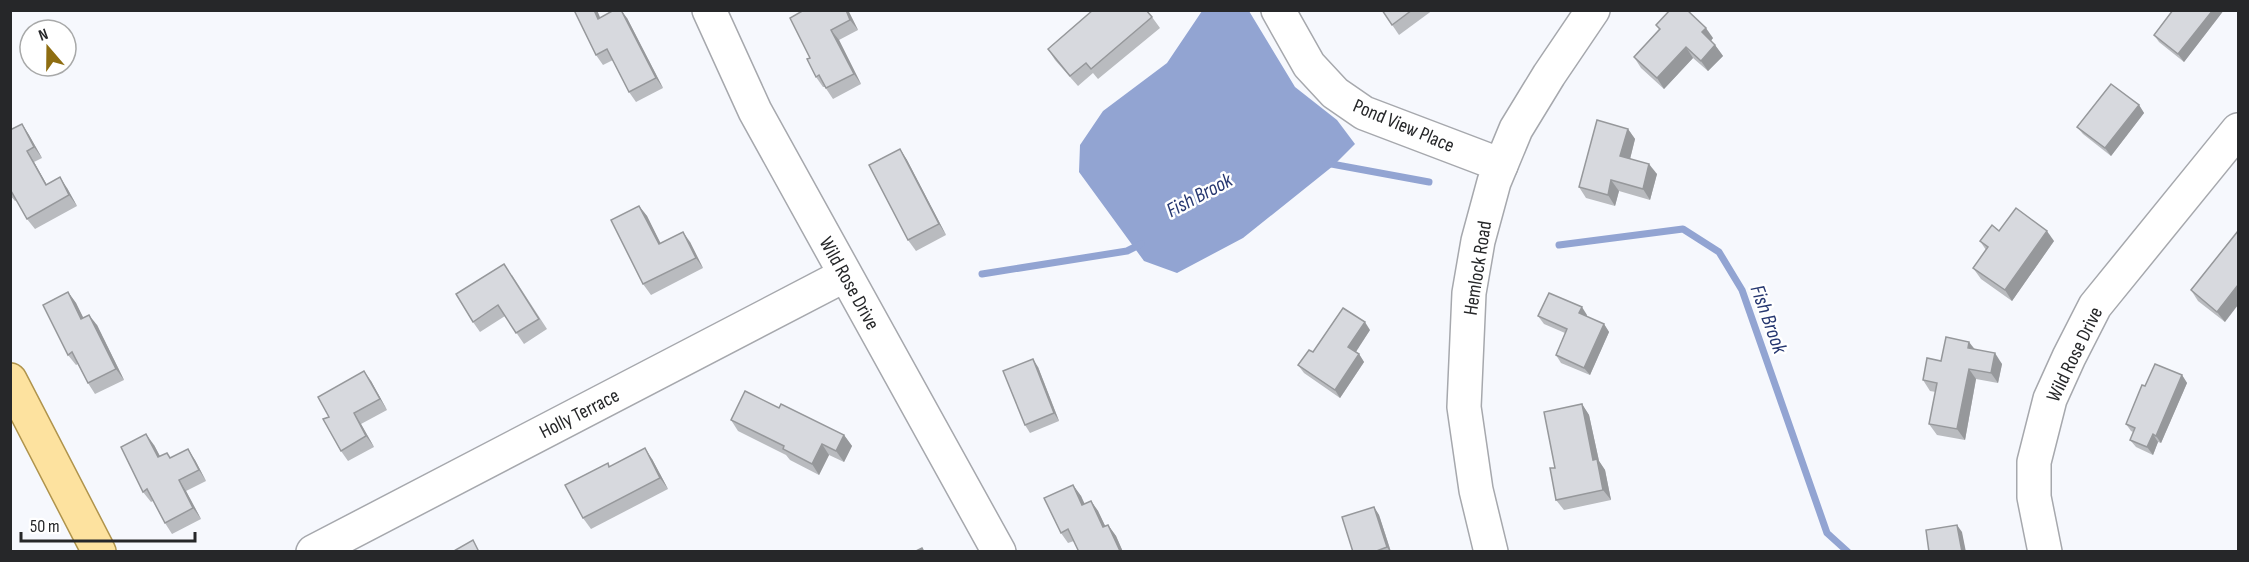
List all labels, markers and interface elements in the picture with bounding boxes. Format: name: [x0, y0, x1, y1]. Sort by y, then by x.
north arrow: [18, 18, 78, 78]
text: N: [36, 25, 51, 46]
street label: Pond View Place: [1349, 94, 1458, 158]
water label: Fish Brook: [1162, 167, 1237, 223]
street label: Hemlock Road: [1459, 219, 1497, 317]
street label: Wild Rose Drive: [814, 233, 884, 334]
water label: Fish Brook: [1745, 282, 1793, 358]
street label: Wild Rose Drive: [2042, 303, 2108, 406]
street label: Holly Terrace: [535, 384, 623, 444]
scale bar: [21, 505, 195, 543]
text: 50 m: [30, 516, 60, 537]

